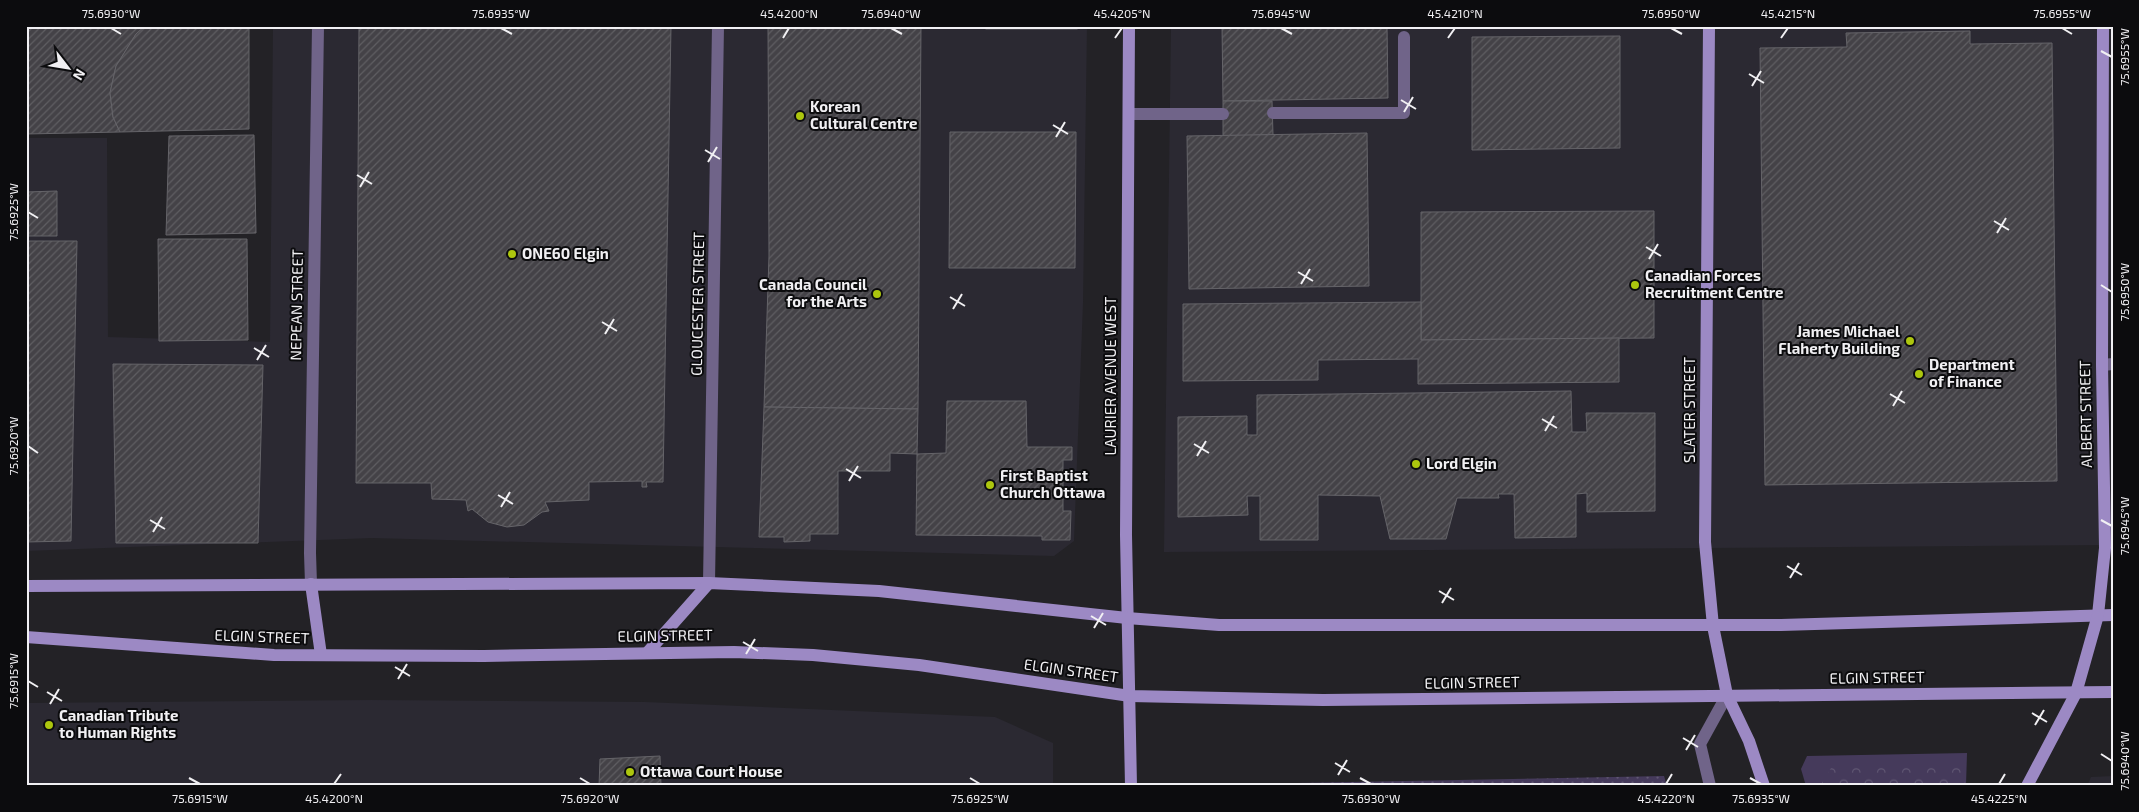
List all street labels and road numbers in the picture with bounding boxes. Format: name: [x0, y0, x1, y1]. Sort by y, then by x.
street label: GLOUCESTER STREET: [687, 232, 707, 376]
street label: NEPEAN STREET: [286, 249, 306, 361]
street label: LAURIER AVENUE WEST: [1101, 296, 1119, 456]
street label: SLATER STREET: [1680, 357, 1698, 463]
street label: ALBERT STREET: [2075, 360, 2095, 468]
street label: ELGIN STREET: [214, 625, 310, 647]
street label: ELGIN STREET: [617, 625, 713, 645]
street label: ELGIN STREET: [1023, 654, 1120, 686]
street label: ELGIN STREET: [1829, 667, 1925, 687]
street label: ELGIN STREET: [1424, 672, 1520, 692]

